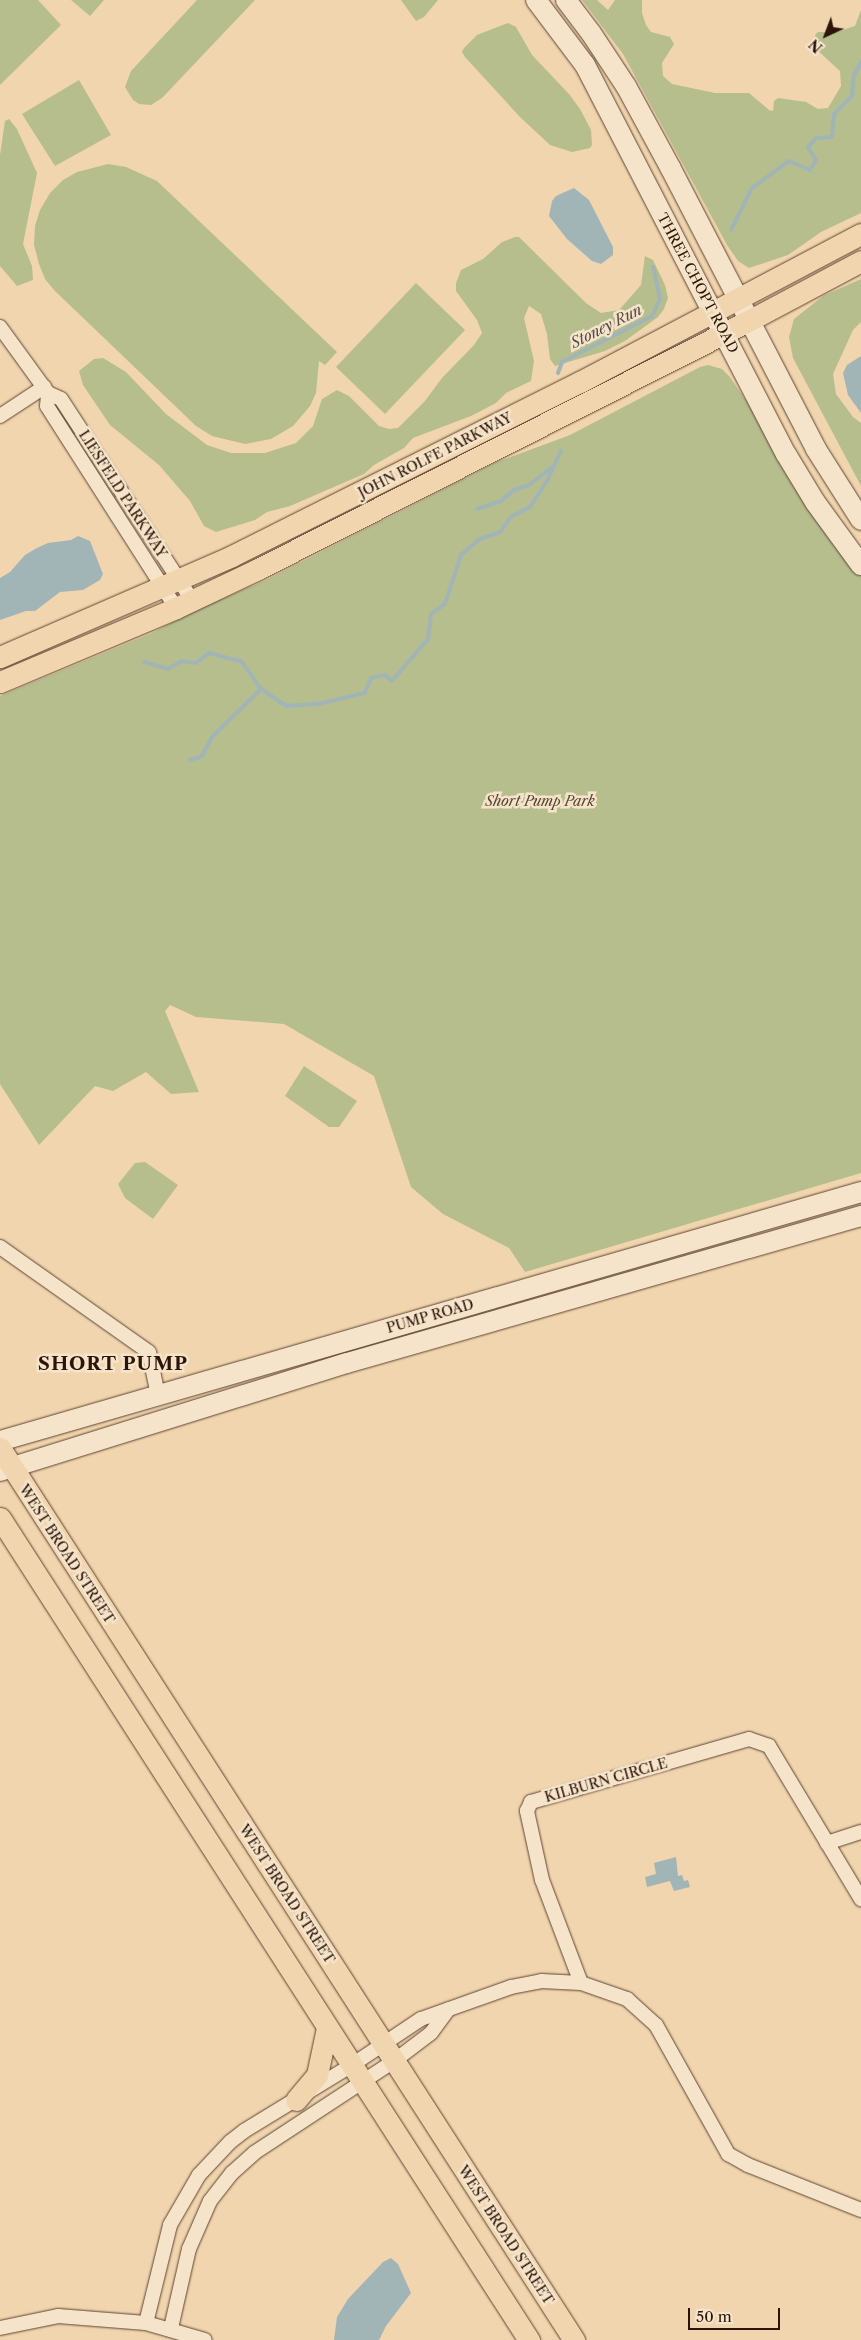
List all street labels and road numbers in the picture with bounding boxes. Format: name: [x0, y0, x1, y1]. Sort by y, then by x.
street label: THREE CHOPT ROAD: [654, 210, 742, 356]
street label: JOHN ROLFE PARKWAY: [355, 409, 515, 501]
street label: LIESFELD PARKWAY: [75, 427, 171, 561]
street label: PUMP ROAD: [384, 1295, 476, 1337]
street label: WEST BROAD STREET: [16, 1481, 118, 1627]
street label: KILBURN CIRCLE: [543, 1754, 669, 1806]
street label: WEST BROAD STREET: [236, 1821, 338, 1967]
street label: WEST BROAD STREET: [455, 2162, 557, 2308]

